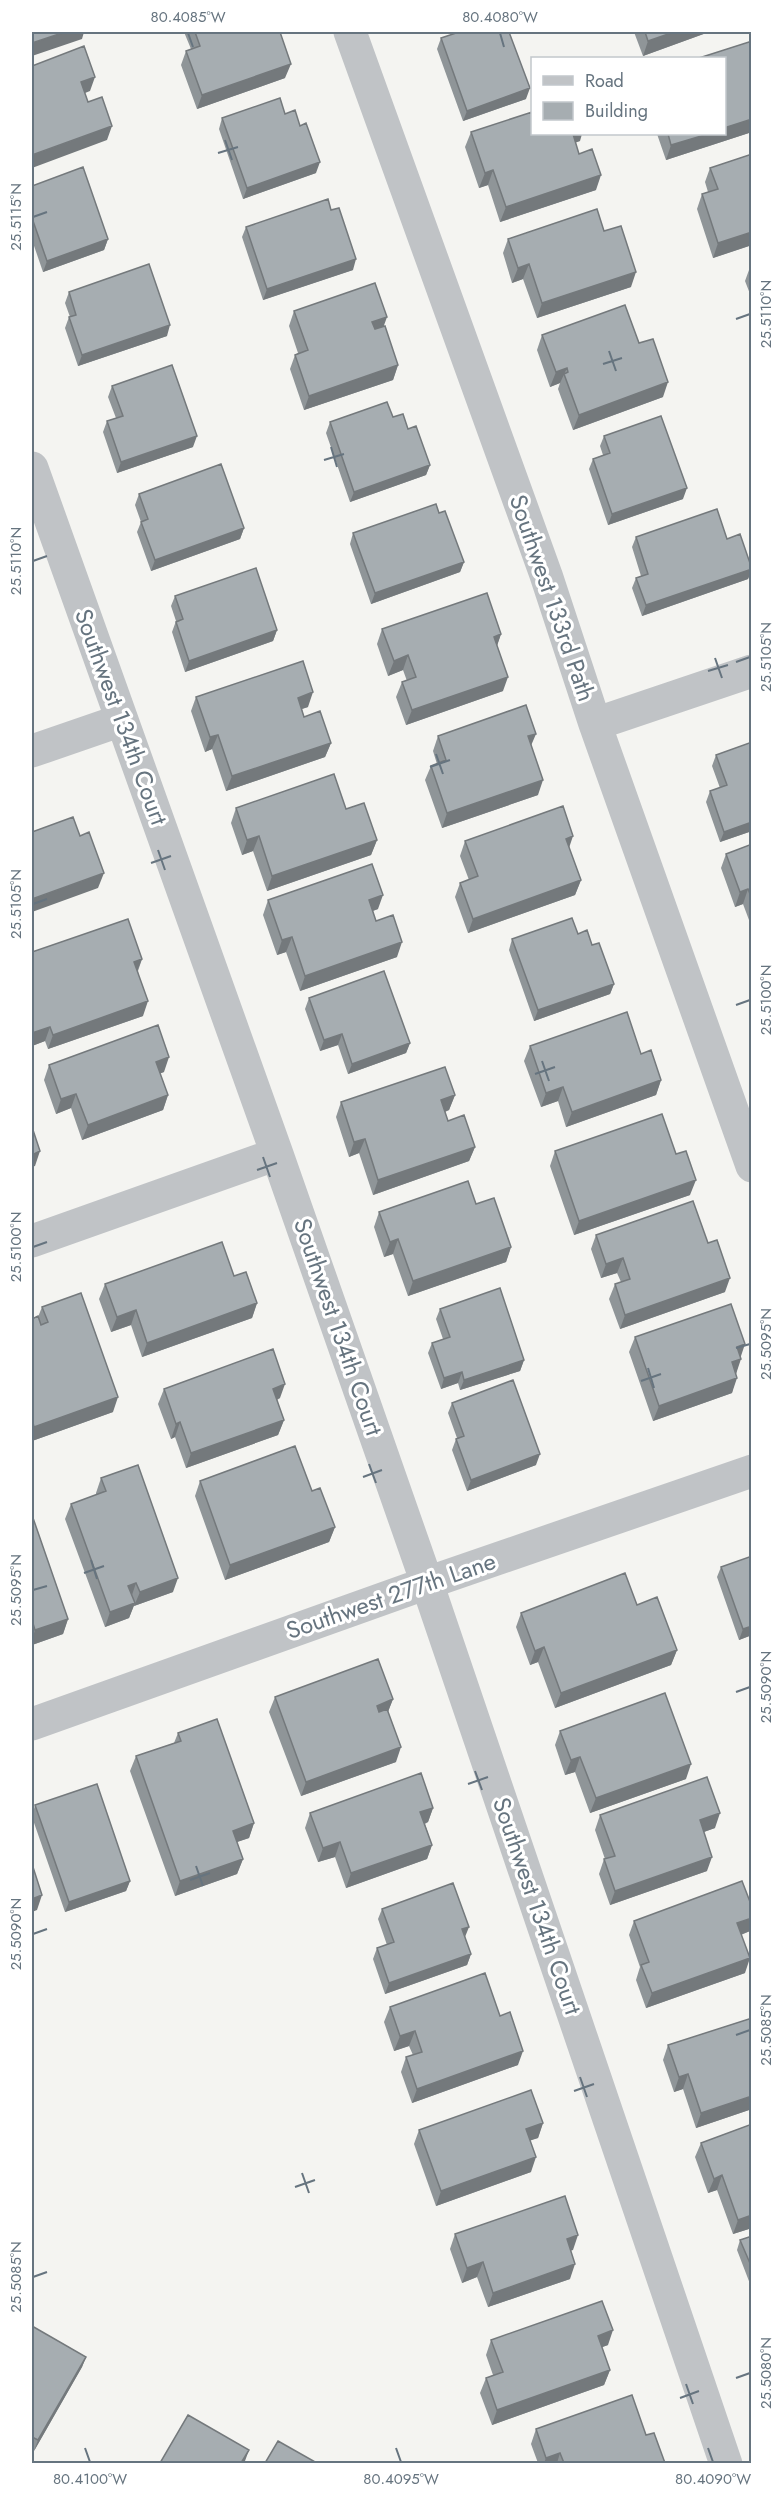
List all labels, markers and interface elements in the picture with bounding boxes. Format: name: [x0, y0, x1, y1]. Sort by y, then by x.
text: 80.4085°W: [150, 6, 226, 28]
text: 80.4080°W: [462, 6, 538, 28]
legend: [531, 57, 726, 135]
text: Road: [585, 68, 624, 94]
text: Building: [585, 98, 648, 124]
text: 25.5115°N: [5, 183, 27, 251]
text: 25.5110°N: [755, 280, 777, 348]
street label: Southwest 133rd Path: [501, 490, 604, 706]
text: 25.5110°N: [5, 527, 27, 595]
street label: Southwest 134th Court: [66, 604, 177, 830]
text: 25.5105°N: [755, 622, 777, 692]
text: 25.5105°N: [5, 869, 27, 939]
text: 25.5100°N: [755, 965, 777, 1035]
text: 25.5100°N: [5, 1212, 27, 1282]
street label: Southwest 134th Court: [285, 1214, 392, 1440]
text: 25.5095°N: [755, 1308, 777, 1380]
street label: Southwest 277th Lane: [281, 1543, 500, 1648]
text: 25.5095°N: [5, 1554, 27, 1626]
text: 25.5090°N: [755, 1651, 777, 1723]
street label: Southwest 134th Court: [484, 1793, 591, 2019]
text: 25.5090°N: [5, 1898, 27, 1970]
text: 25.5085°N: [755, 1994, 777, 2066]
text: 25.5085°N: [5, 2241, 27, 2313]
text: 25.5080°N: [755, 2337, 777, 2409]
text: 80.4100°W: [53, 2468, 127, 2490]
text: 80.4095°W: [363, 2468, 439, 2490]
text: 80.4090°W: [675, 2468, 751, 2490]

